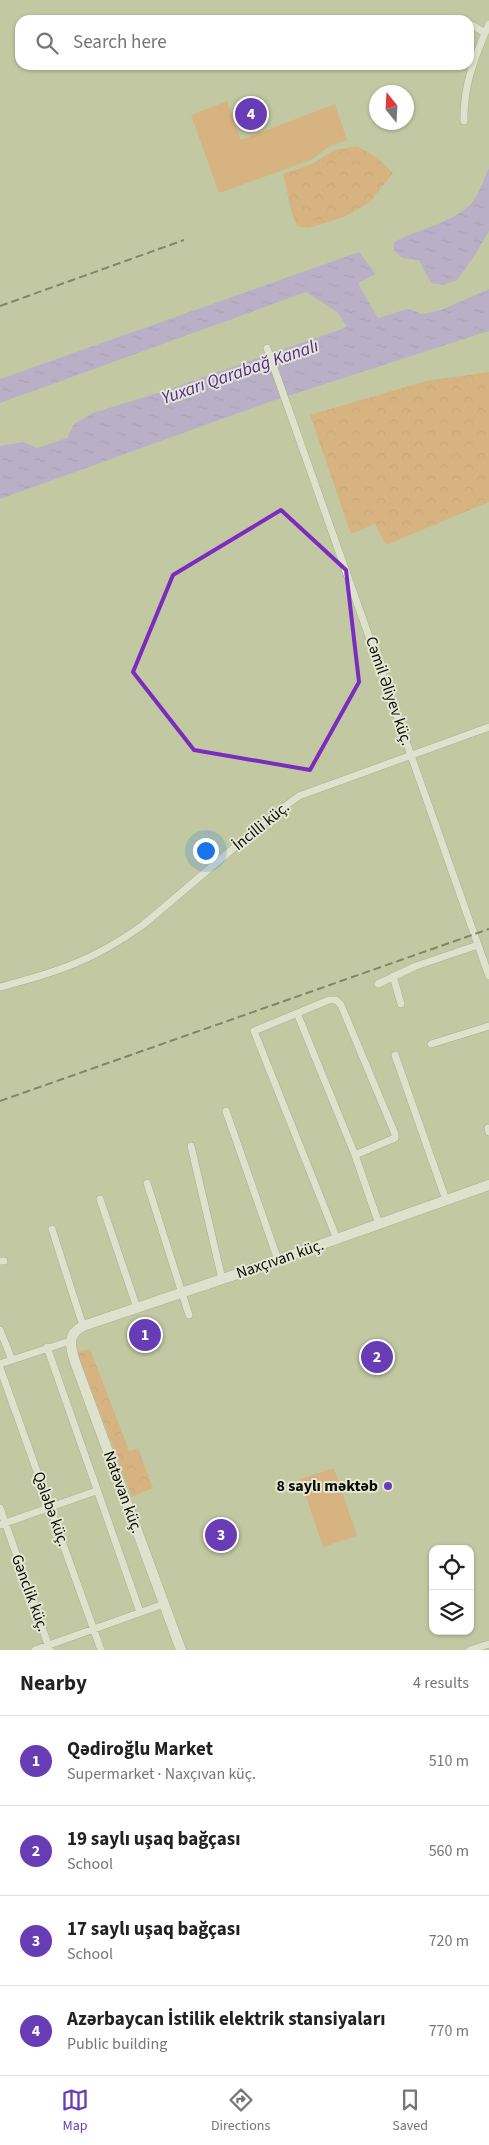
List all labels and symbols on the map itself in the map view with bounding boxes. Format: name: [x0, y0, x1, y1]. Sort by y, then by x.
north arrow: [369, 85, 414, 130]
pin: 4: [235, 95, 267, 133]
water label: Yuxarı Qarabağ Kanalı: [158, 333, 322, 411]
street label: Cəmil Əliyev küç.: [360, 634, 418, 748]
street label: İncilli küç.: [228, 796, 294, 856]
your location: [193, 838, 219, 864]
street label: Naxçıvan küç.: [233, 1234, 327, 1284]
pin: 1: [129, 1316, 161, 1354]
pin: 2: [361, 1338, 393, 1376]
street label: Natəvan küç.: [98, 1448, 148, 1536]
street label: Qələbə küç.: [27, 1468, 75, 1550]
place label: 8 saylı məktəb: [276, 1475, 378, 1497]
marker: 8 saylı məktəb: [382, 1480, 394, 1492]
pin: 3: [205, 1516, 237, 1554]
street label: Gənclik küç.: [6, 1551, 54, 1635]

